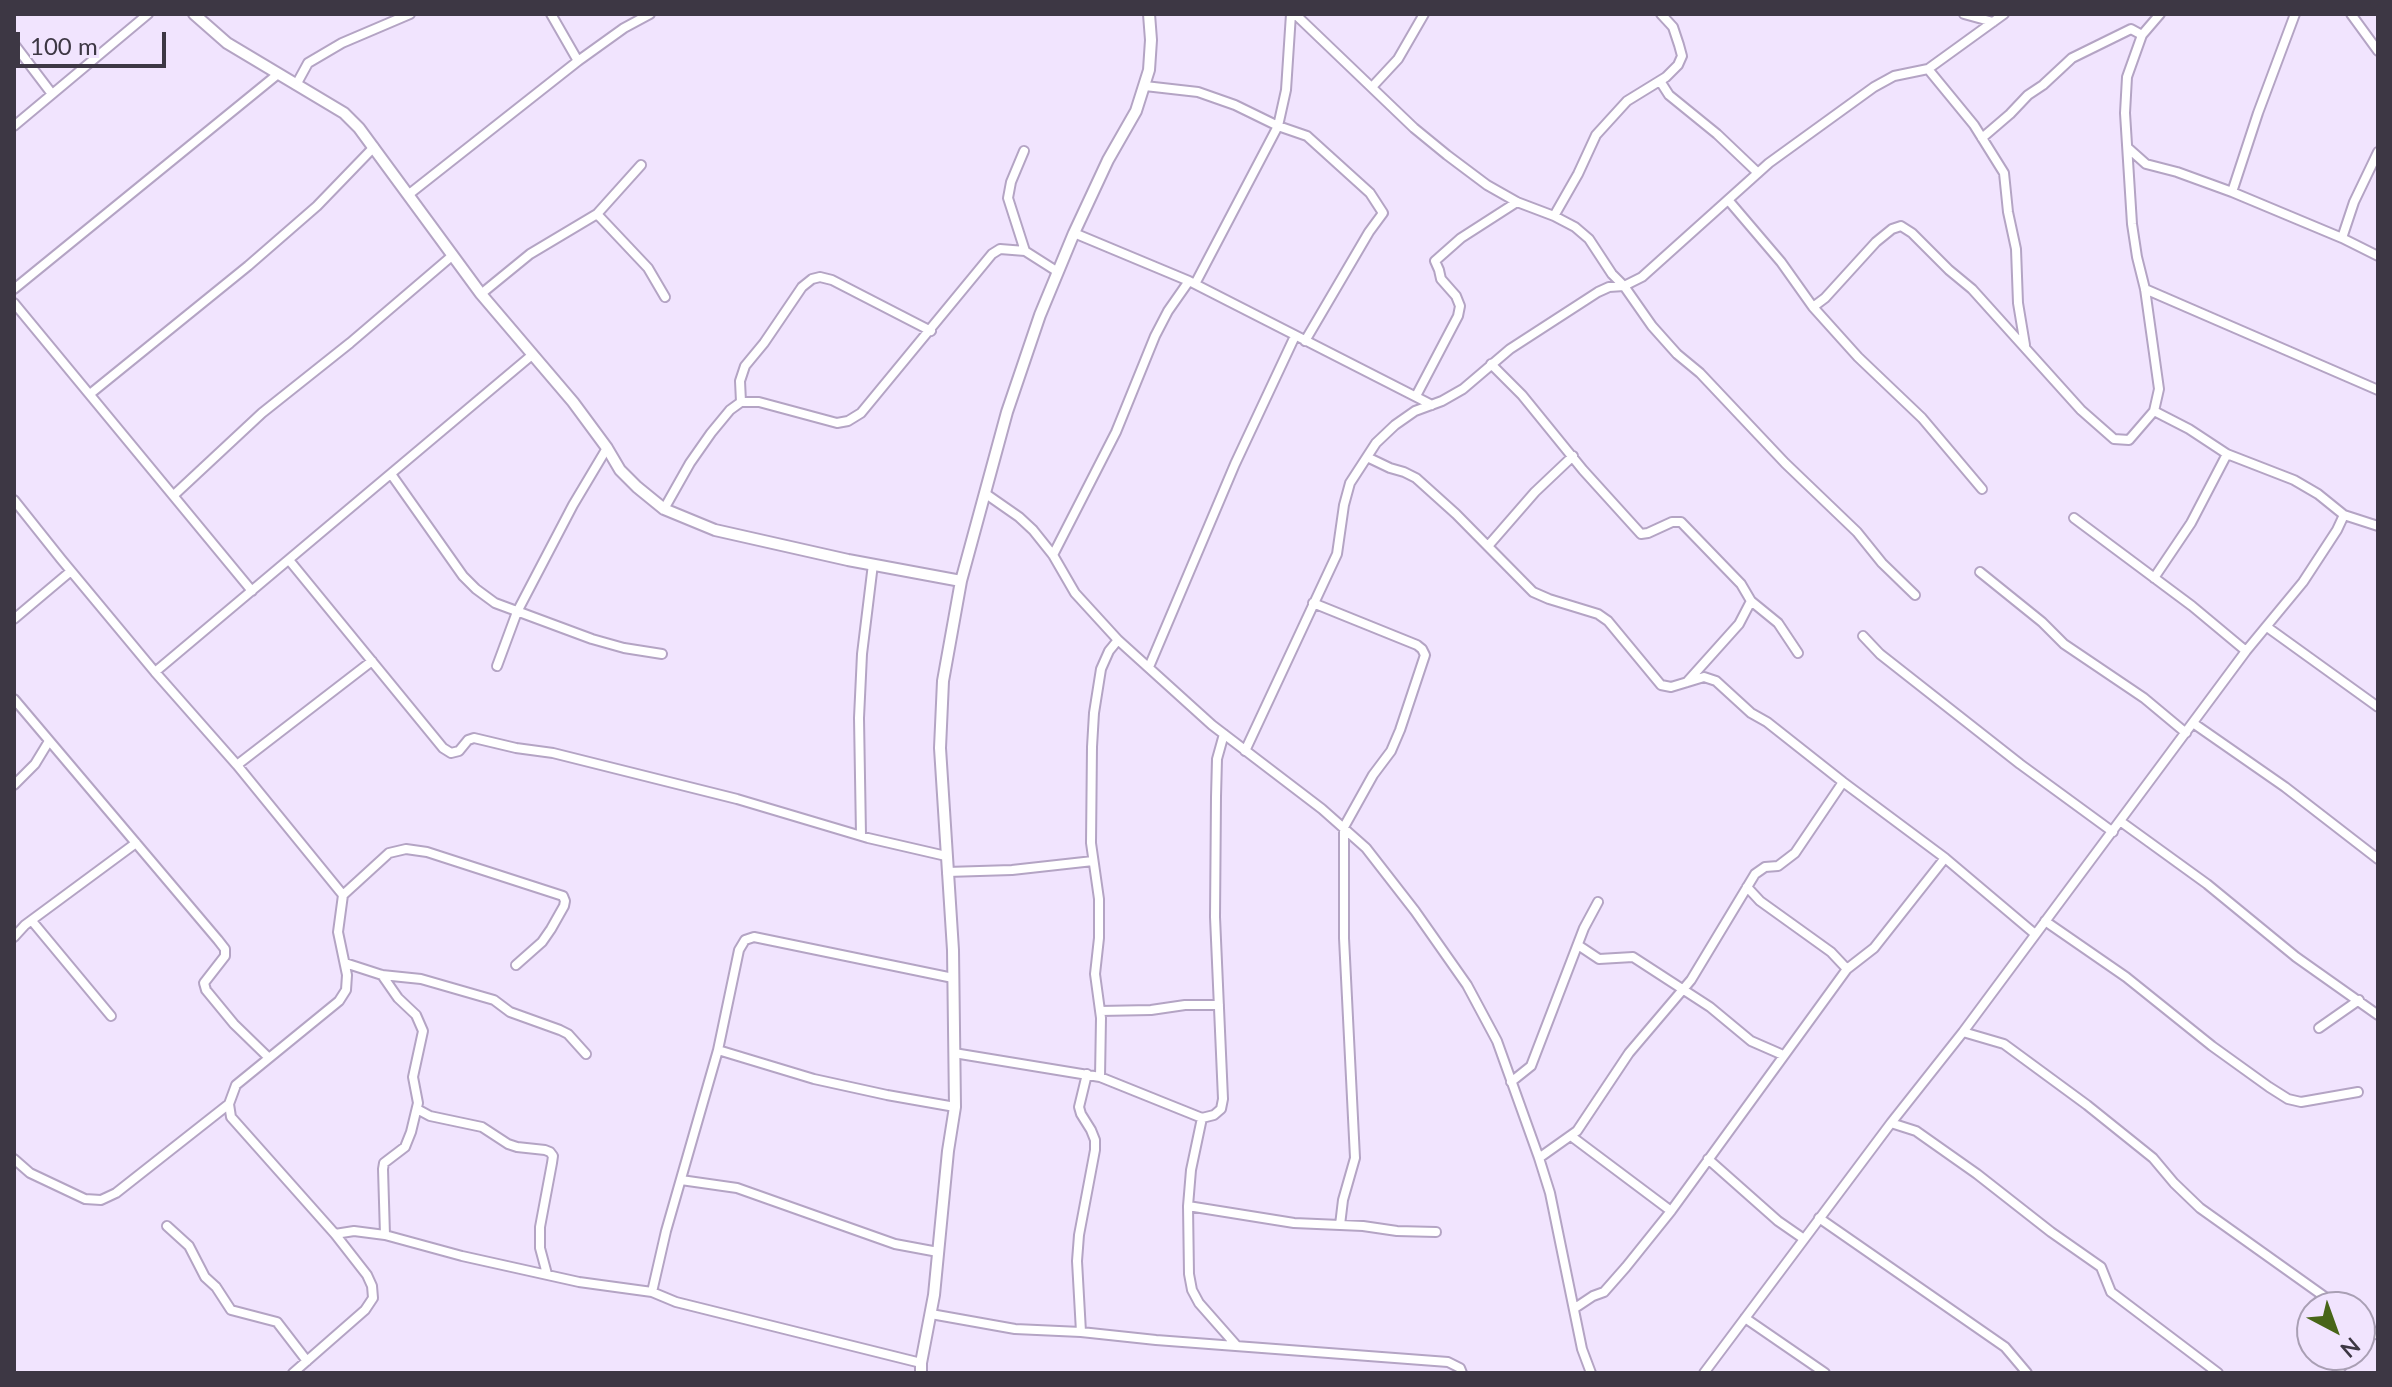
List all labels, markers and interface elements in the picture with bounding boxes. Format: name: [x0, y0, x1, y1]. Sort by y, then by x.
scale bar: [20, 16, 170, 66]
text: 100 m: [30, 31, 98, 60]
north arrow: [2296, 1291, 2376, 1371]
text: N: [2336, 1332, 2366, 1364]

